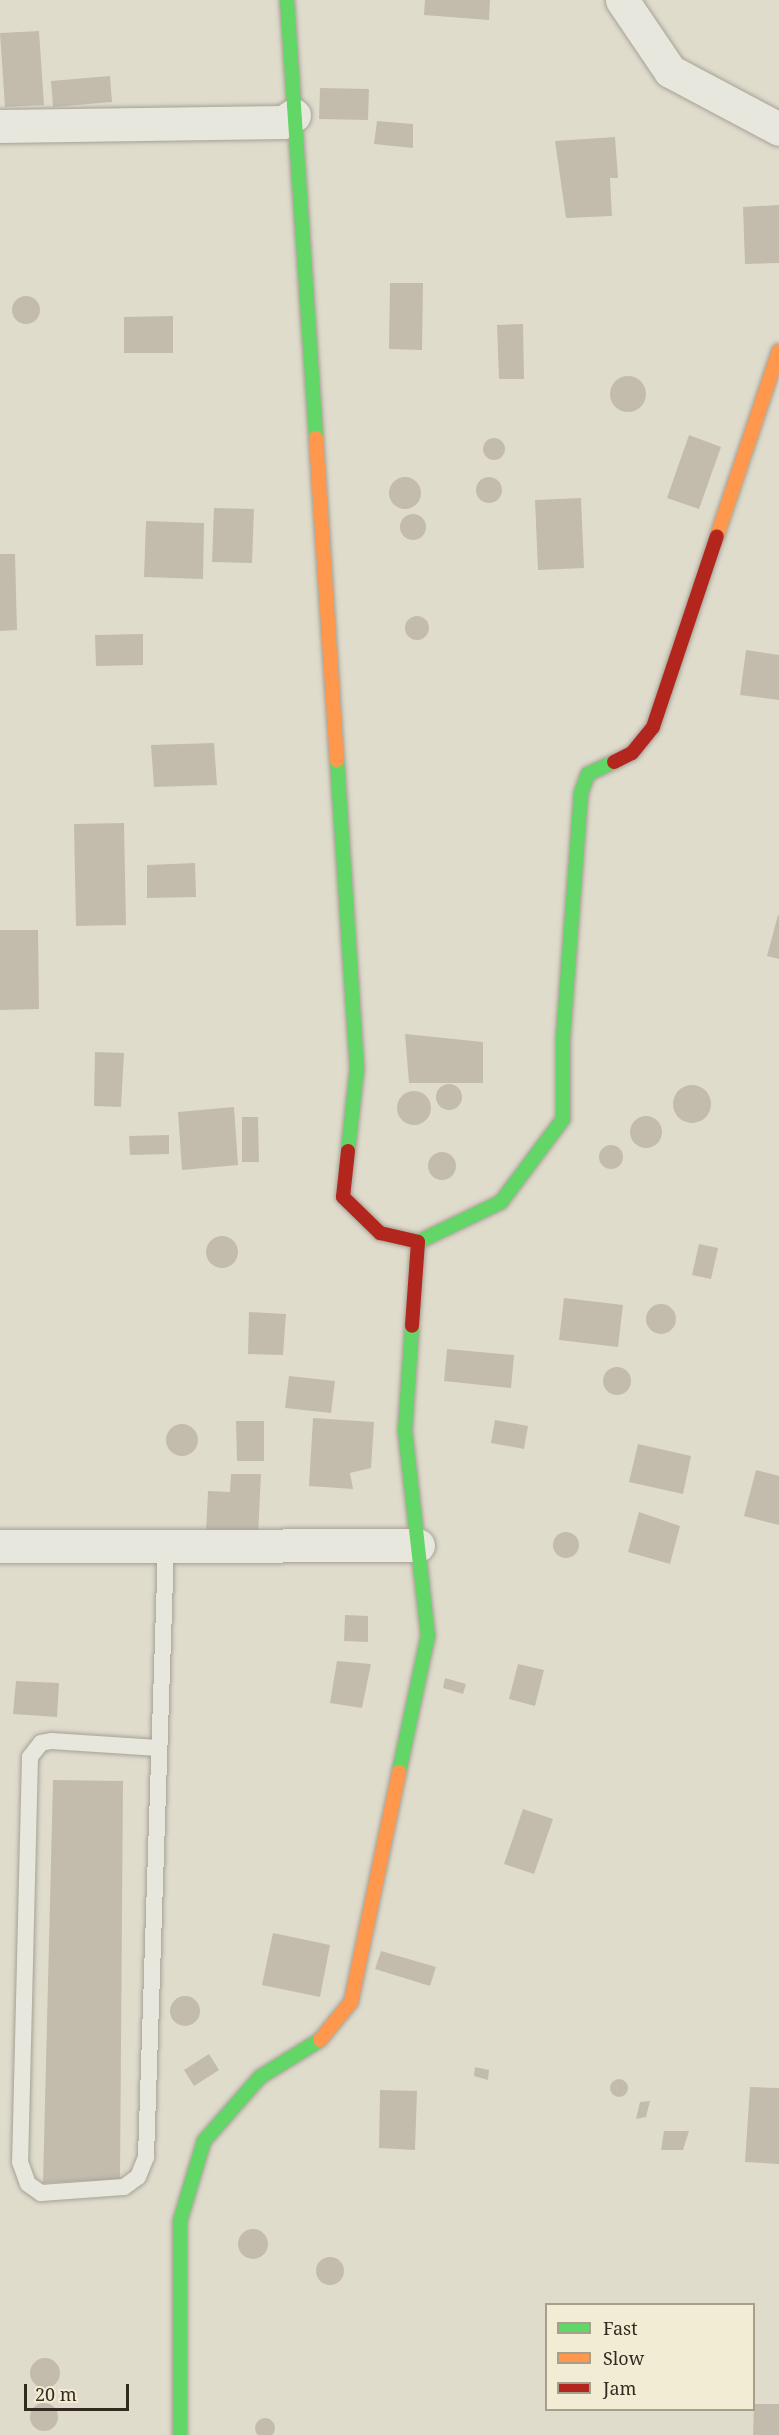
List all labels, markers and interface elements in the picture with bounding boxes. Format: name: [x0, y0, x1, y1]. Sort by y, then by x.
legend: [545, 2303, 755, 2411]
text: Fast: [603, 2316, 638, 2340]
text: Slow: [603, 2346, 644, 2370]
scale bar: [27, 2372, 132, 2410]
text: Jam: [603, 2376, 637, 2400]
text: 20 m: [35, 2382, 77, 2406]

